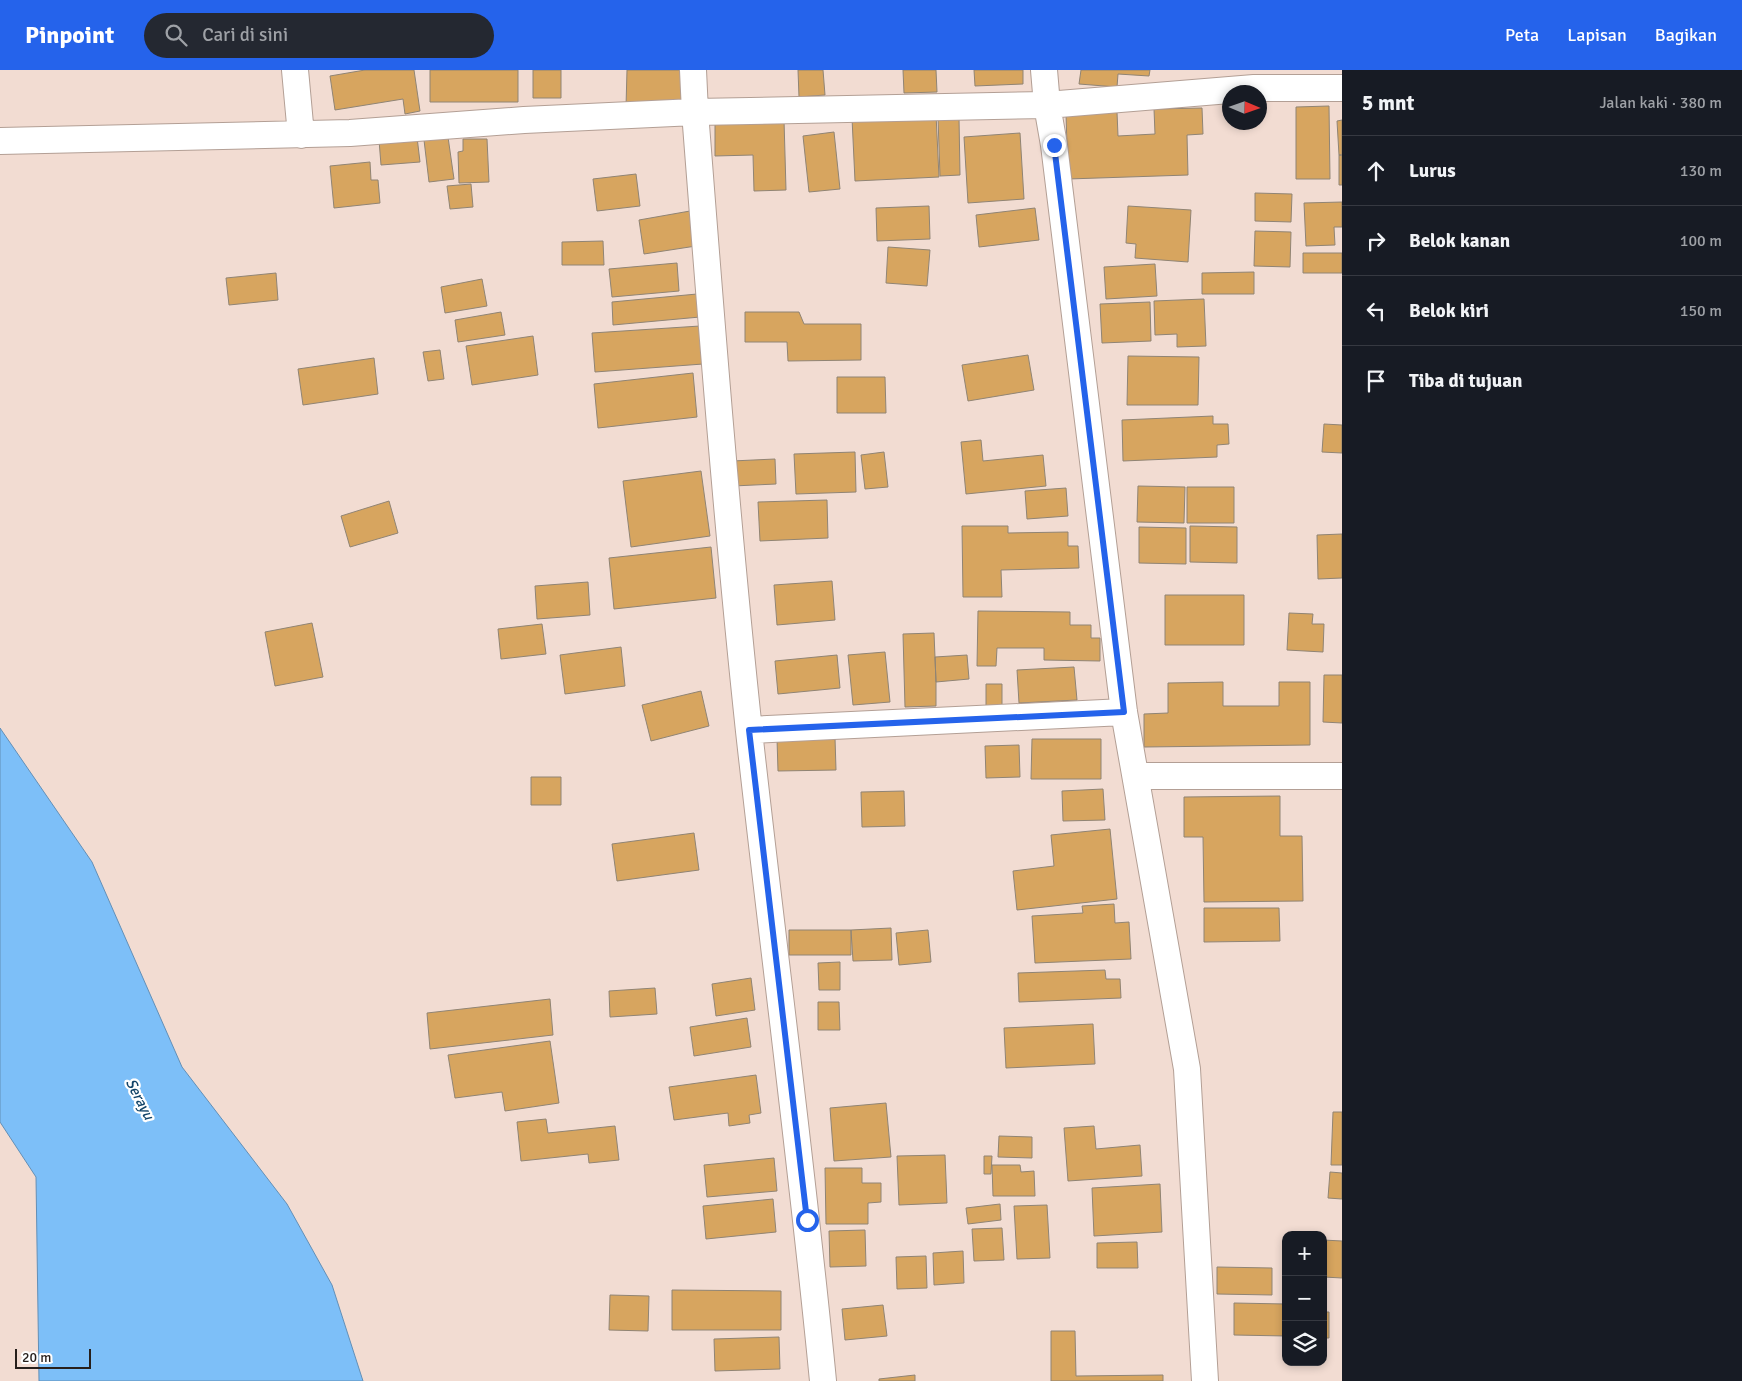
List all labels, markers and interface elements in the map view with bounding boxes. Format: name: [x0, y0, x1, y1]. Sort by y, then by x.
search box: [144, 13, 494, 58]
text: Pinpoint: [25, 20, 114, 50]
icon: search: [162, 21, 190, 49]
text: Cari di sini: [202, 23, 288, 47]
text: Peta: [1505, 24, 1539, 46]
text: Lapisan: [1567, 24, 1627, 46]
text: Bagikan: [1655, 24, 1717, 46]
north arrow: [1222, 85, 1267, 130]
text: 5 mnt: [1362, 90, 1414, 116]
text: Jalan kaki · 380 m: [1600, 93, 1722, 113]
route end: [1043, 134, 1066, 157]
icon: ahead: [1362, 157, 1390, 185]
text: Lurus: [1409, 159, 1456, 183]
text: 130 m: [1680, 161, 1722, 181]
icon: right: [1362, 227, 1390, 255]
text: Belok kanan: [1409, 229, 1510, 253]
text: 100 m: [1680, 231, 1722, 251]
icon: left: [1362, 297, 1390, 325]
text: Belok kiri: [1409, 299, 1489, 323]
text: 150 m: [1680, 301, 1722, 321]
icon: arrive: [1362, 367, 1390, 395]
text: Tiba di tujuan: [1409, 369, 1522, 393]
water label: Serayu: [122, 1075, 158, 1123]
route start: [796, 1209, 819, 1232]
map controls: [1282, 1231, 1327, 1366]
button: +: [1282, 1231, 1327, 1276]
button: −: [1282, 1276, 1327, 1321]
button: layers: [1282, 1321, 1327, 1366]
scale bar: [15, 1346, 91, 1369]
text: 20 m: [22, 1349, 51, 1366]

